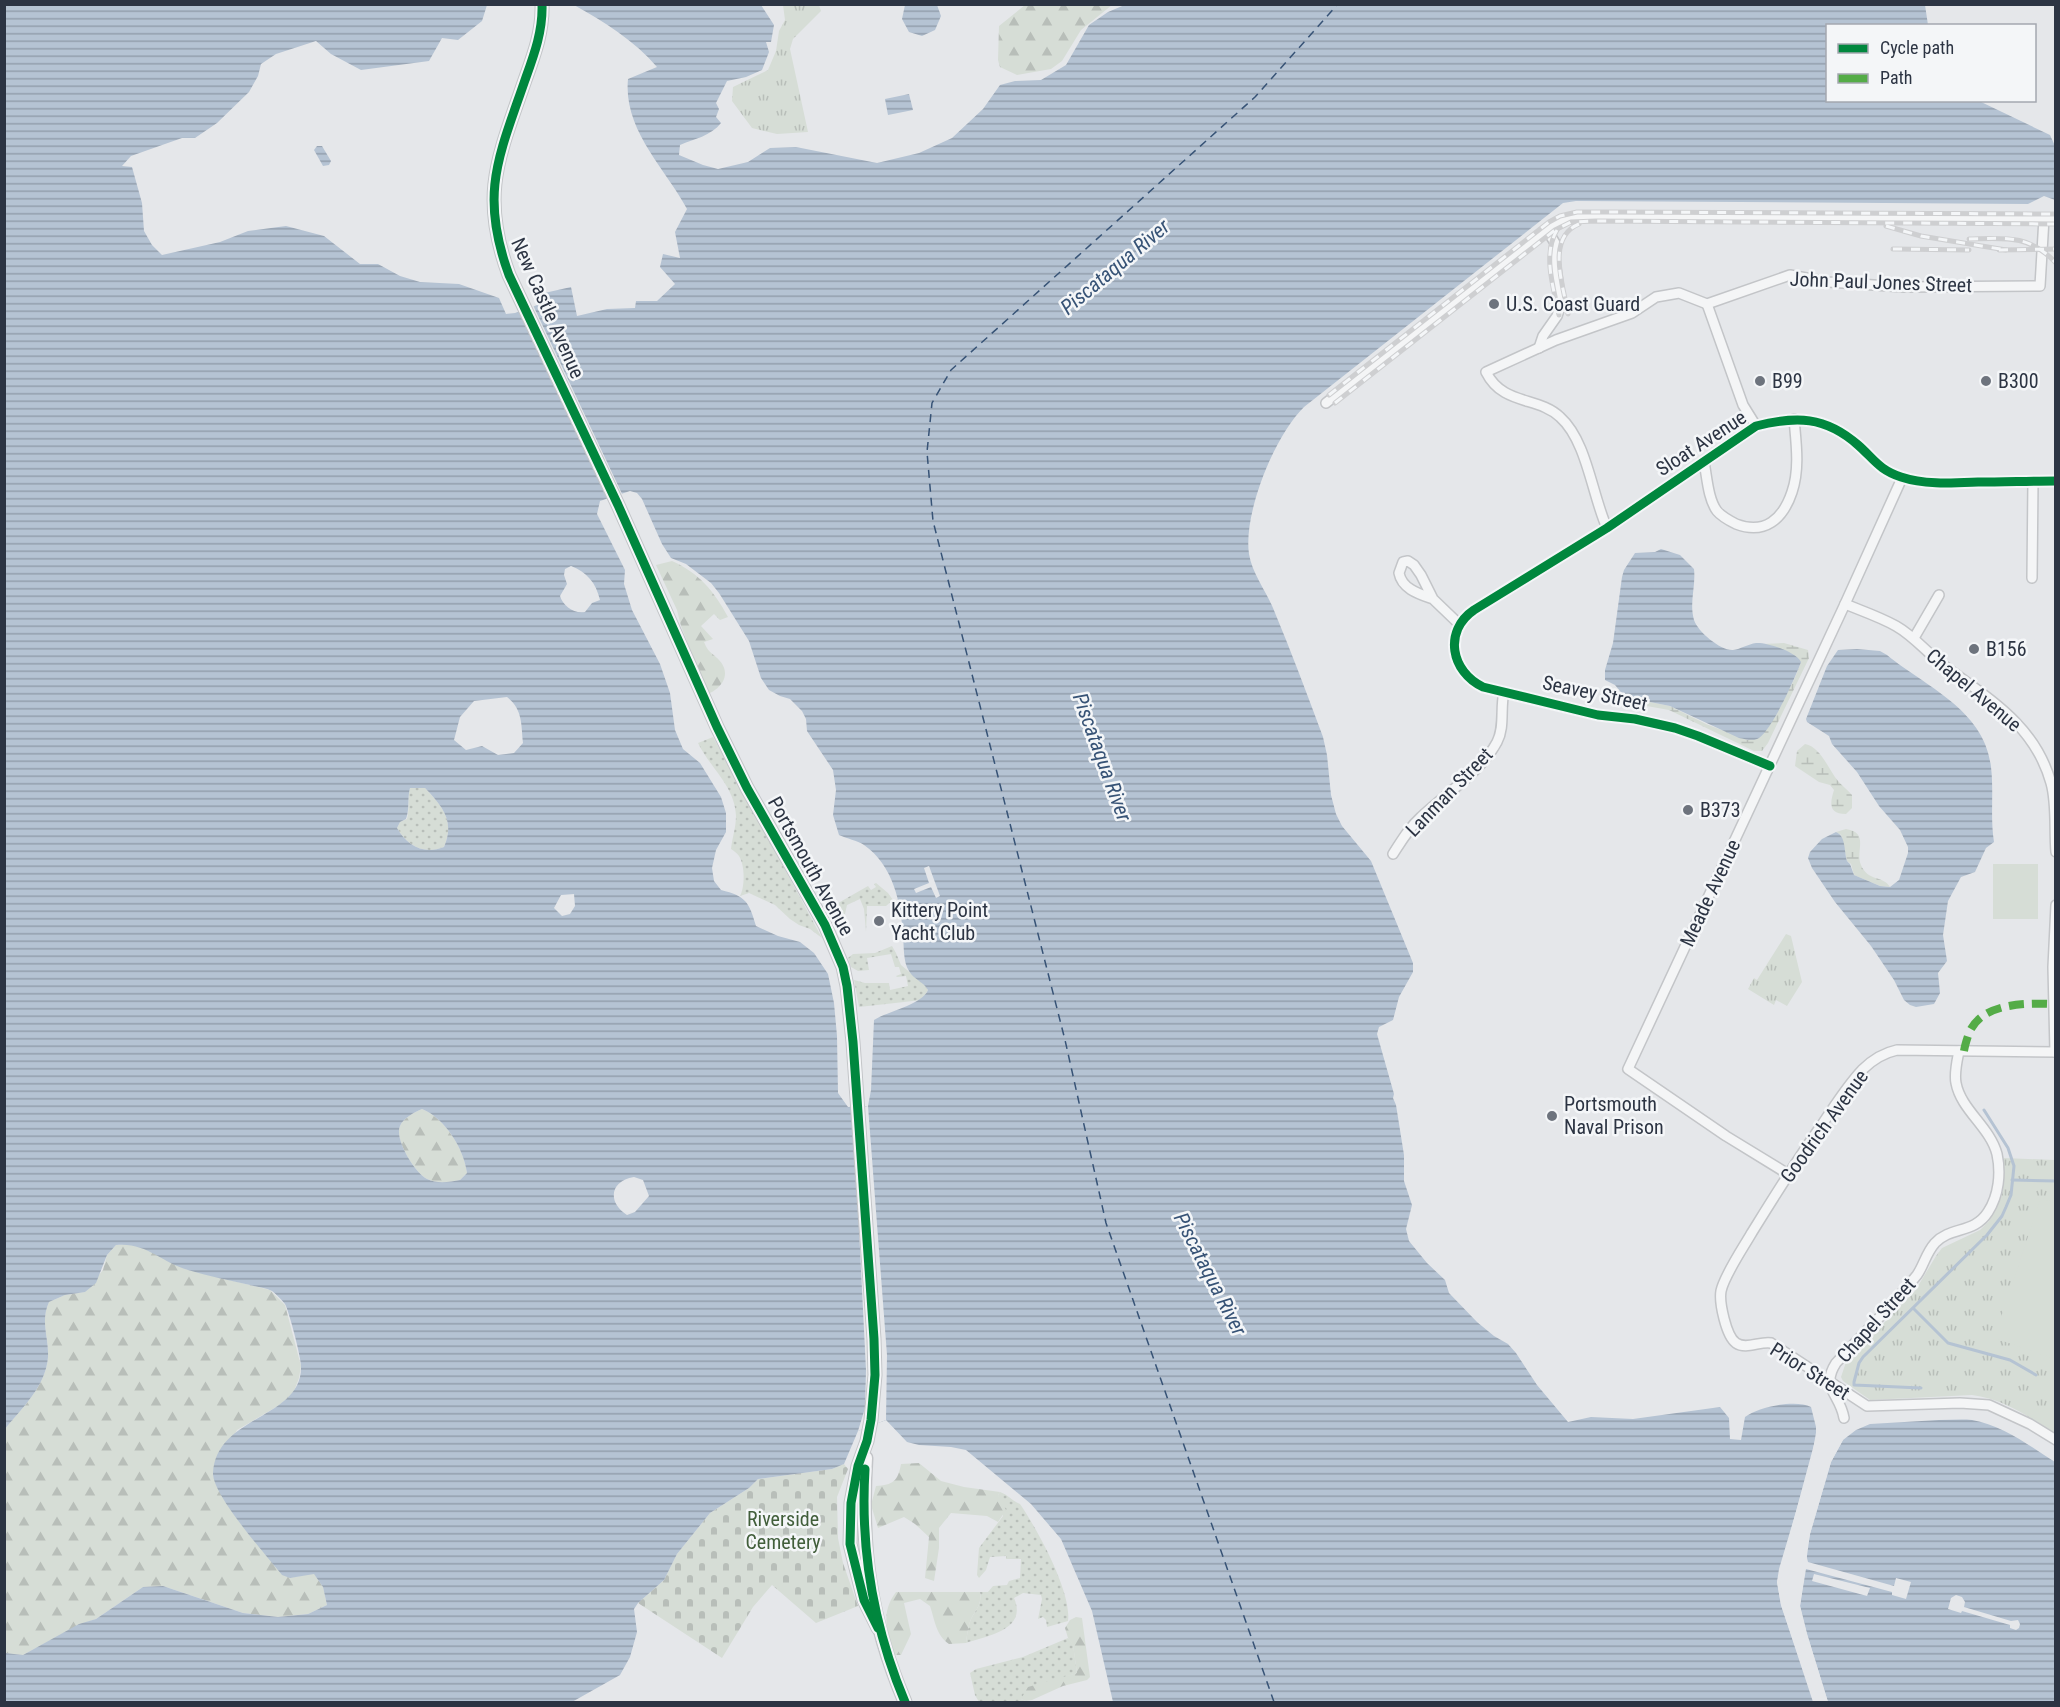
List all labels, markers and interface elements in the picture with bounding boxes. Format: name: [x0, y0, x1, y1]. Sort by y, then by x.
legend: [1826, 24, 2036, 102]
text: Cycle path: [1880, 37, 1954, 58]
text: Path: [1880, 67, 1913, 88]
water label: Piscataqua River: [1056, 214, 1175, 319]
street label: New Castle Avenue: [506, 234, 590, 382]
street label: John Paul Jones Street: [1789, 267, 1973, 297]
place label: U.S. Coast Guard: [1506, 292, 1640, 316]
marker: U.S. Coast Guard: [1487, 297, 1501, 311]
place label: B99: [1772, 369, 1803, 393]
place label: B300: [1998, 369, 2039, 393]
marker: B99: [1753, 374, 1767, 388]
marker: B300: [1979, 374, 1993, 388]
street label: Sloat Avenue: [1651, 405, 1751, 481]
place label: B156: [1986, 637, 2027, 661]
marker: B156: [1967, 642, 1981, 656]
street label: Chapel Avenue: [1922, 643, 2026, 737]
street label: Seavey Street: [1540, 670, 1650, 716]
water label: Piscataqua River: [1068, 690, 1137, 825]
street label: Lanman Street: [1401, 742, 1497, 842]
street label: Portsmouth Avenue: [763, 792, 859, 940]
place label: B373: [1700, 798, 1741, 822]
marker: B373: [1681, 803, 1695, 817]
street label: Meade Avenue: [1675, 836, 1745, 950]
place label: Kittery Point Yacht Club: [891, 898, 988, 945]
marker: Kittery Point Yacht Club: [872, 914, 886, 928]
street label: Goodrich Avenue: [1775, 1065, 1873, 1187]
place label: Portsmouth Naval Prison: [1564, 1092, 1664, 1139]
marker: Portsmouth Naval Prison: [1545, 1109, 1559, 1123]
water label: Piscataqua River: [1169, 1209, 1252, 1340]
street label: Chapel Street: [1832, 1273, 1920, 1367]
street label: Prior Street: [1766, 1337, 1854, 1405]
park label: Riverside Cemetery: [745, 1507, 821, 1554]

